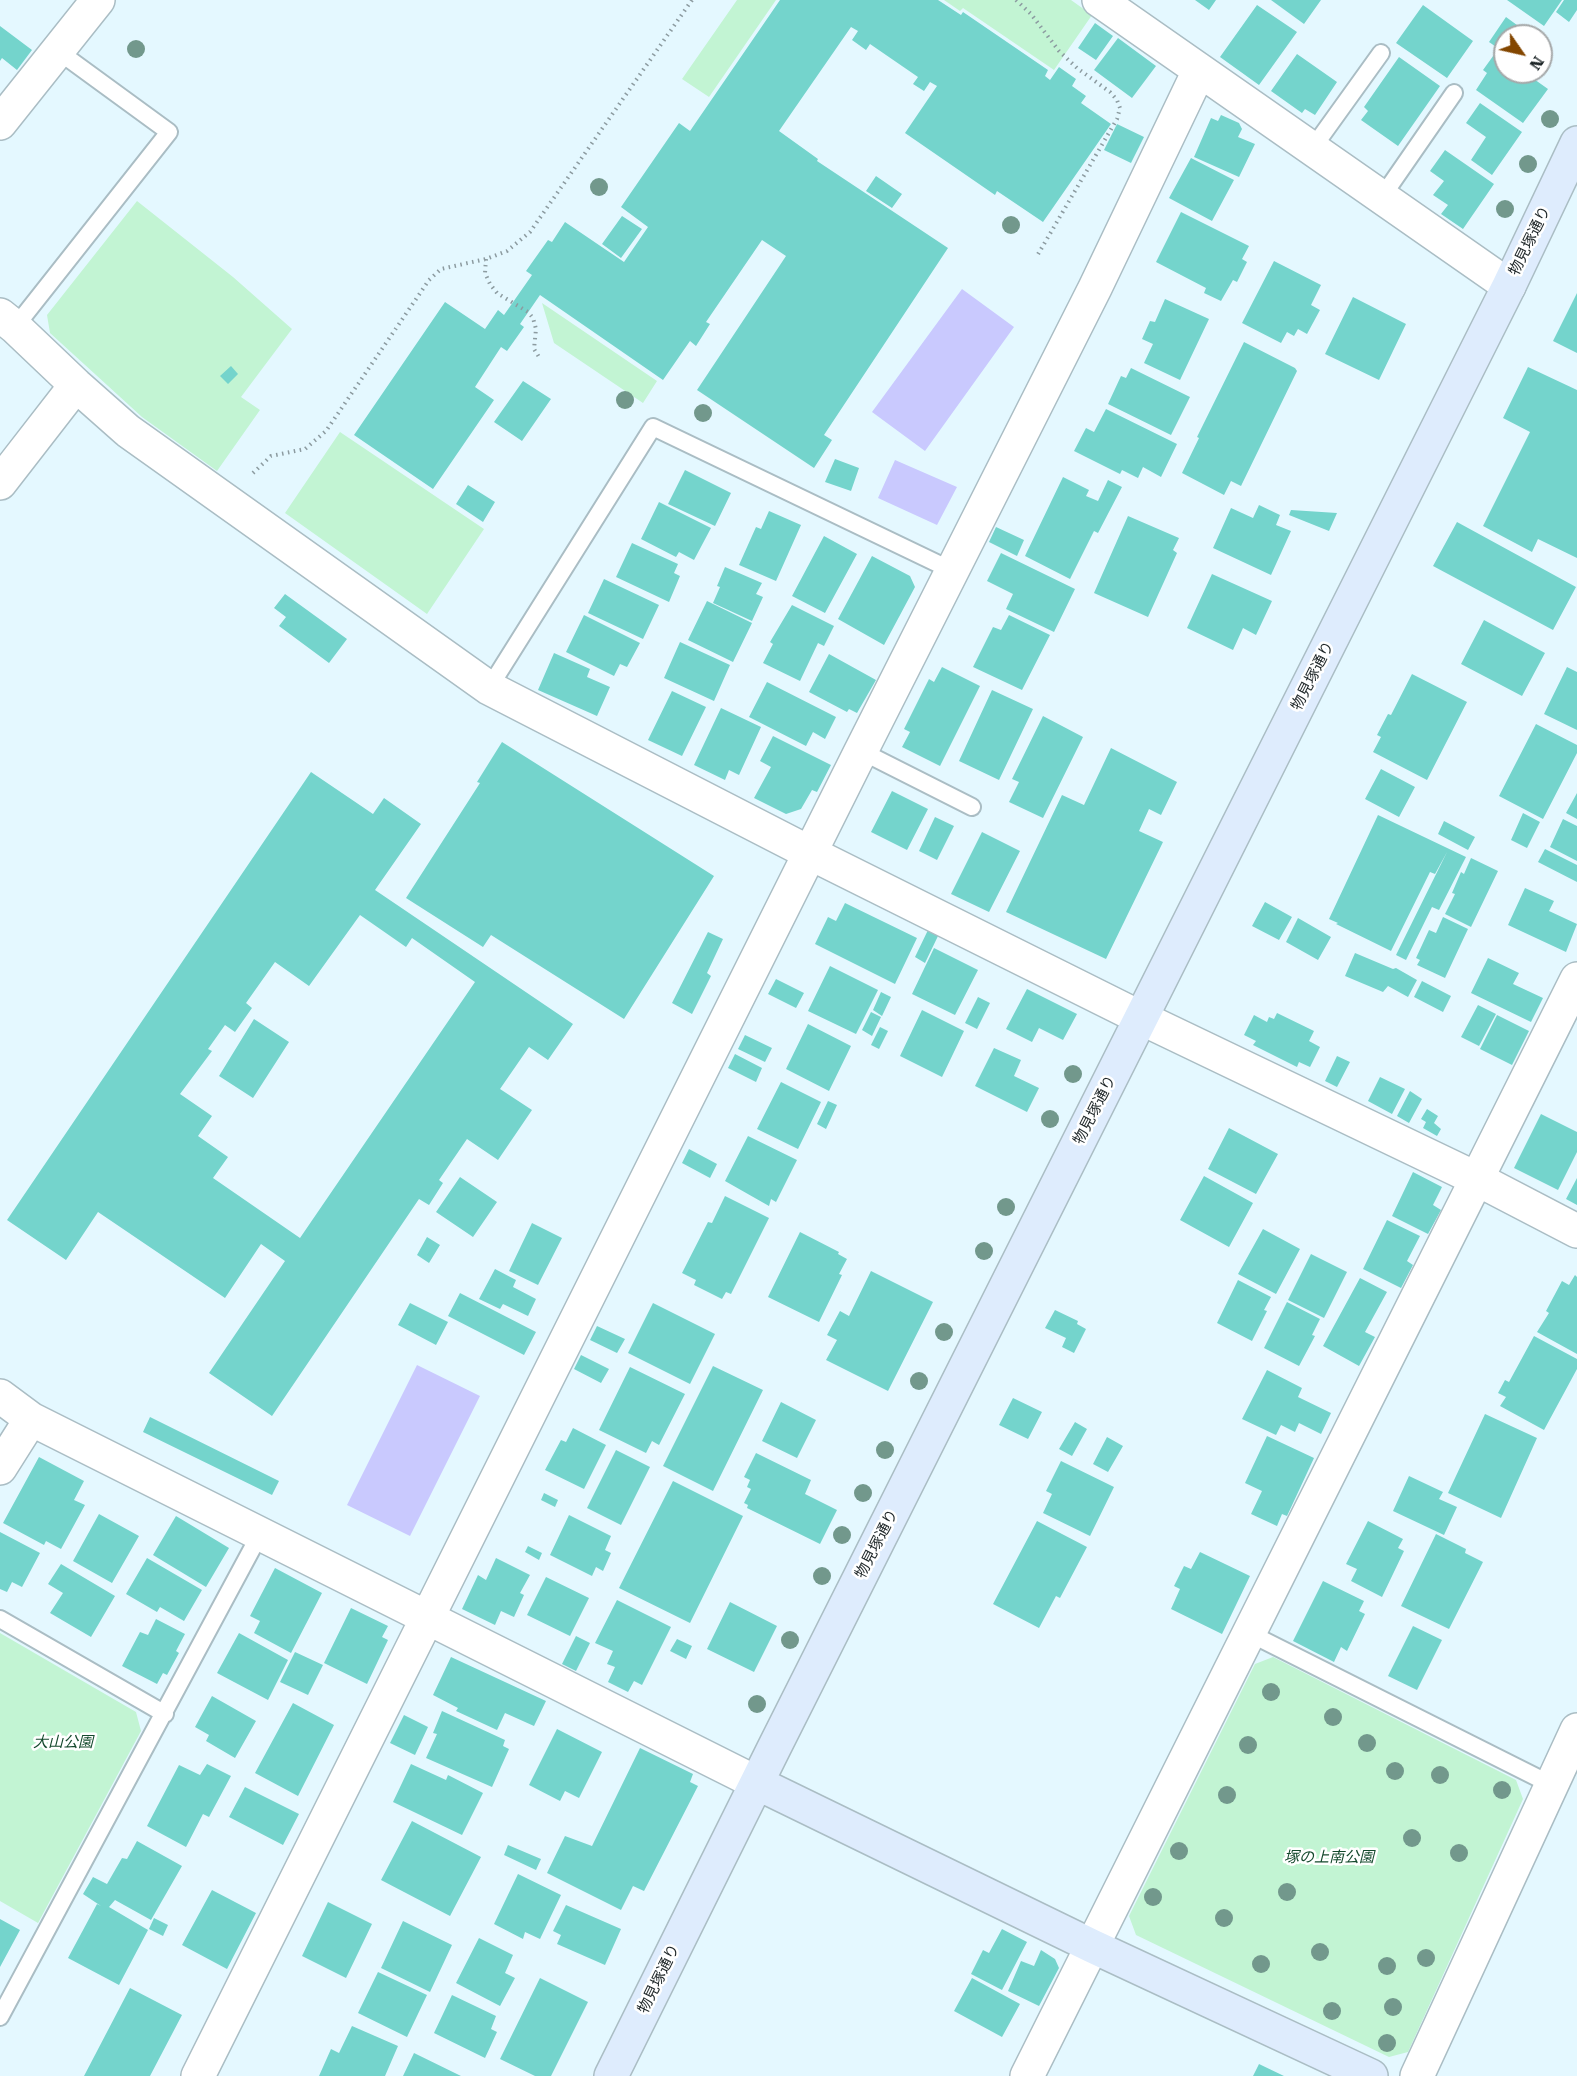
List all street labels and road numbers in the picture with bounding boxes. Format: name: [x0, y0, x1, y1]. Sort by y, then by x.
street label: 物見塚通り: [1505, 203, 1555, 279]
street label: 物見塚通り: [1288, 639, 1338, 713]
street label: 物見塚通り: [1070, 1073, 1120, 1147]
street label: 物見塚通り: [852, 1507, 902, 1581]
street label: 物見塚通り: [634, 1941, 684, 2017]

